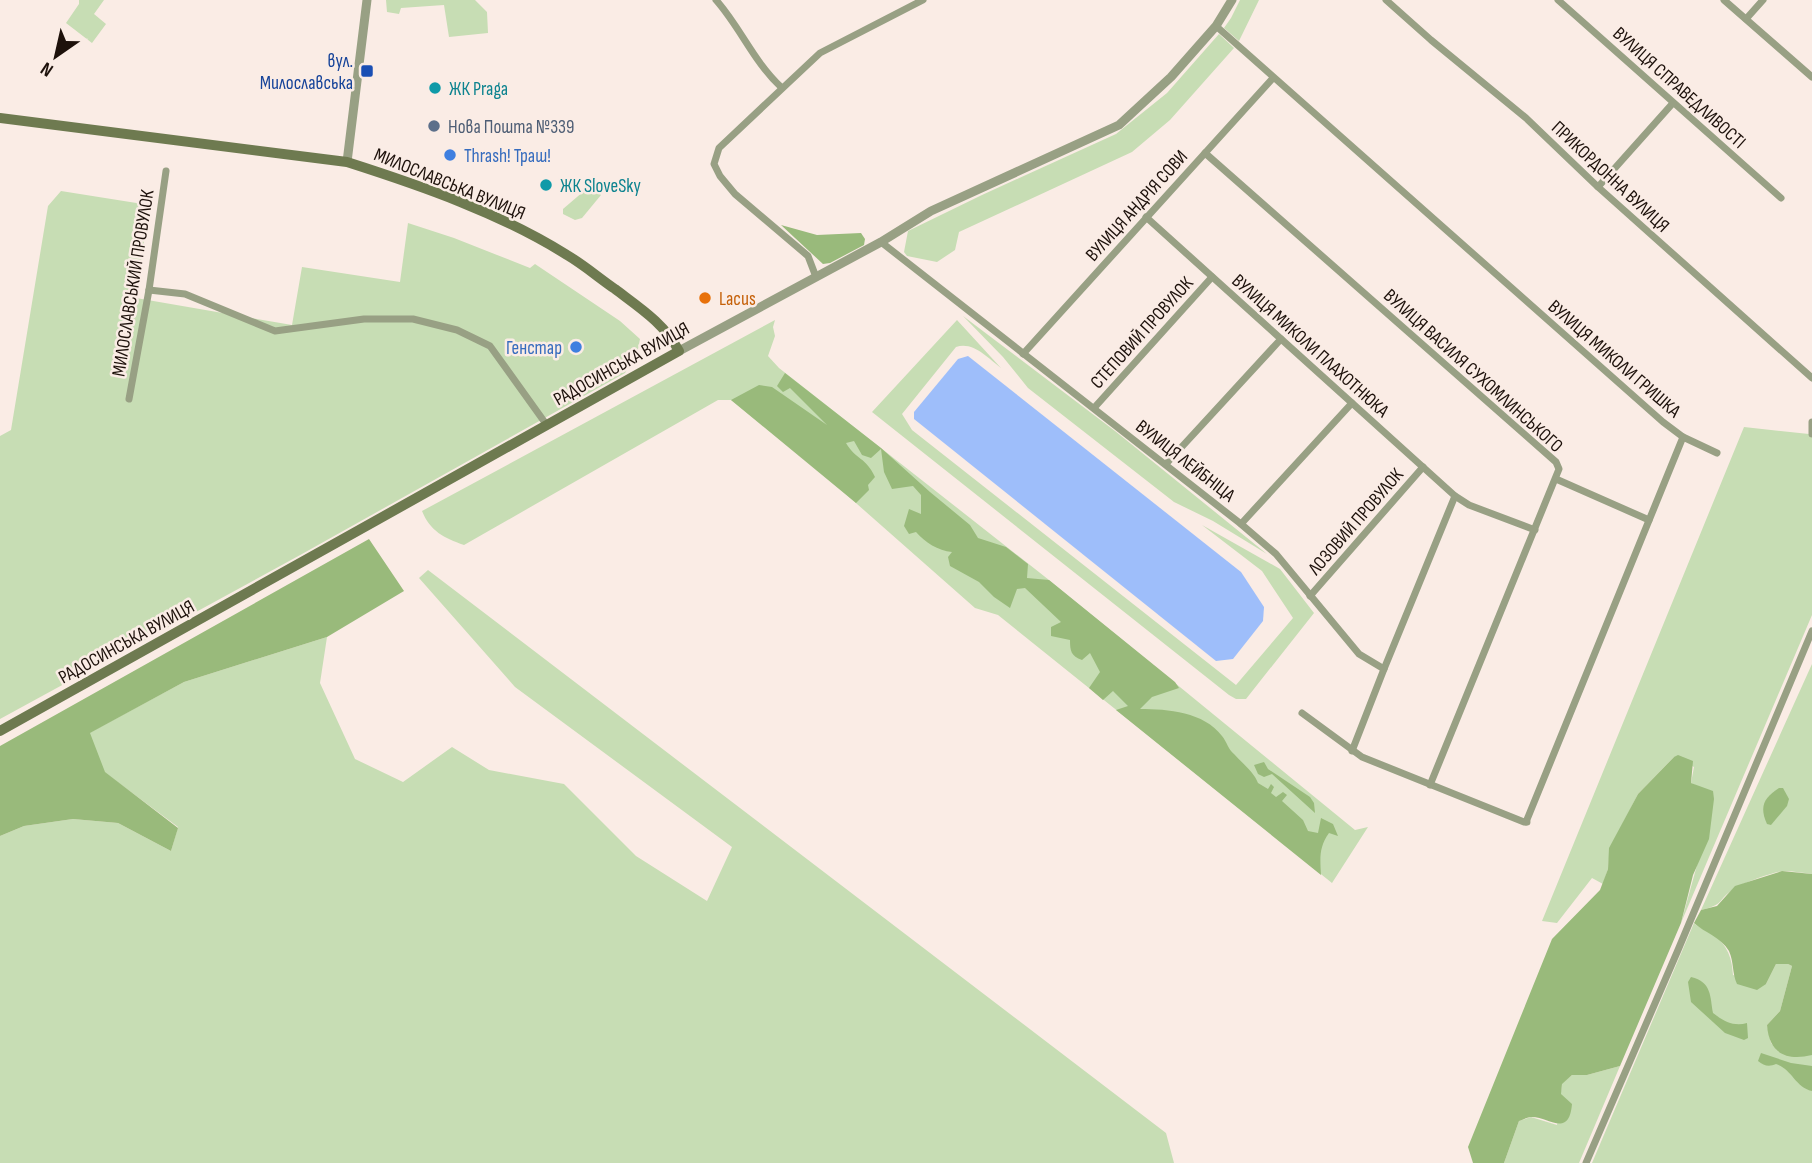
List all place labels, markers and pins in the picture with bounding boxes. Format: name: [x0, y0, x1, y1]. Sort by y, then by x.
place label: вул. Милославська: [260, 50, 353, 95]
marker: вул. Милославська: [359, 63, 375, 79]
place label: ЖК Praga: [449, 78, 508, 101]
marker: ЖК Praga: [427, 80, 443, 96]
place label: Нова Пошта №339: [448, 116, 574, 139]
marker: Нова Пошта №339: [426, 118, 442, 134]
place label: Thrash! Траш!: [464, 145, 551, 168]
marker: Thrash! Траш!: [442, 147, 458, 163]
place label: ЖК SloveSky: [560, 175, 642, 198]
marker: ЖК SloveSky: [538, 177, 554, 193]
place label: Lacus: [719, 288, 756, 311]
marker: Lacus: [697, 290, 713, 306]
place label: Генстар: [506, 337, 562, 360]
marker: Генстар: [568, 339, 584, 355]

